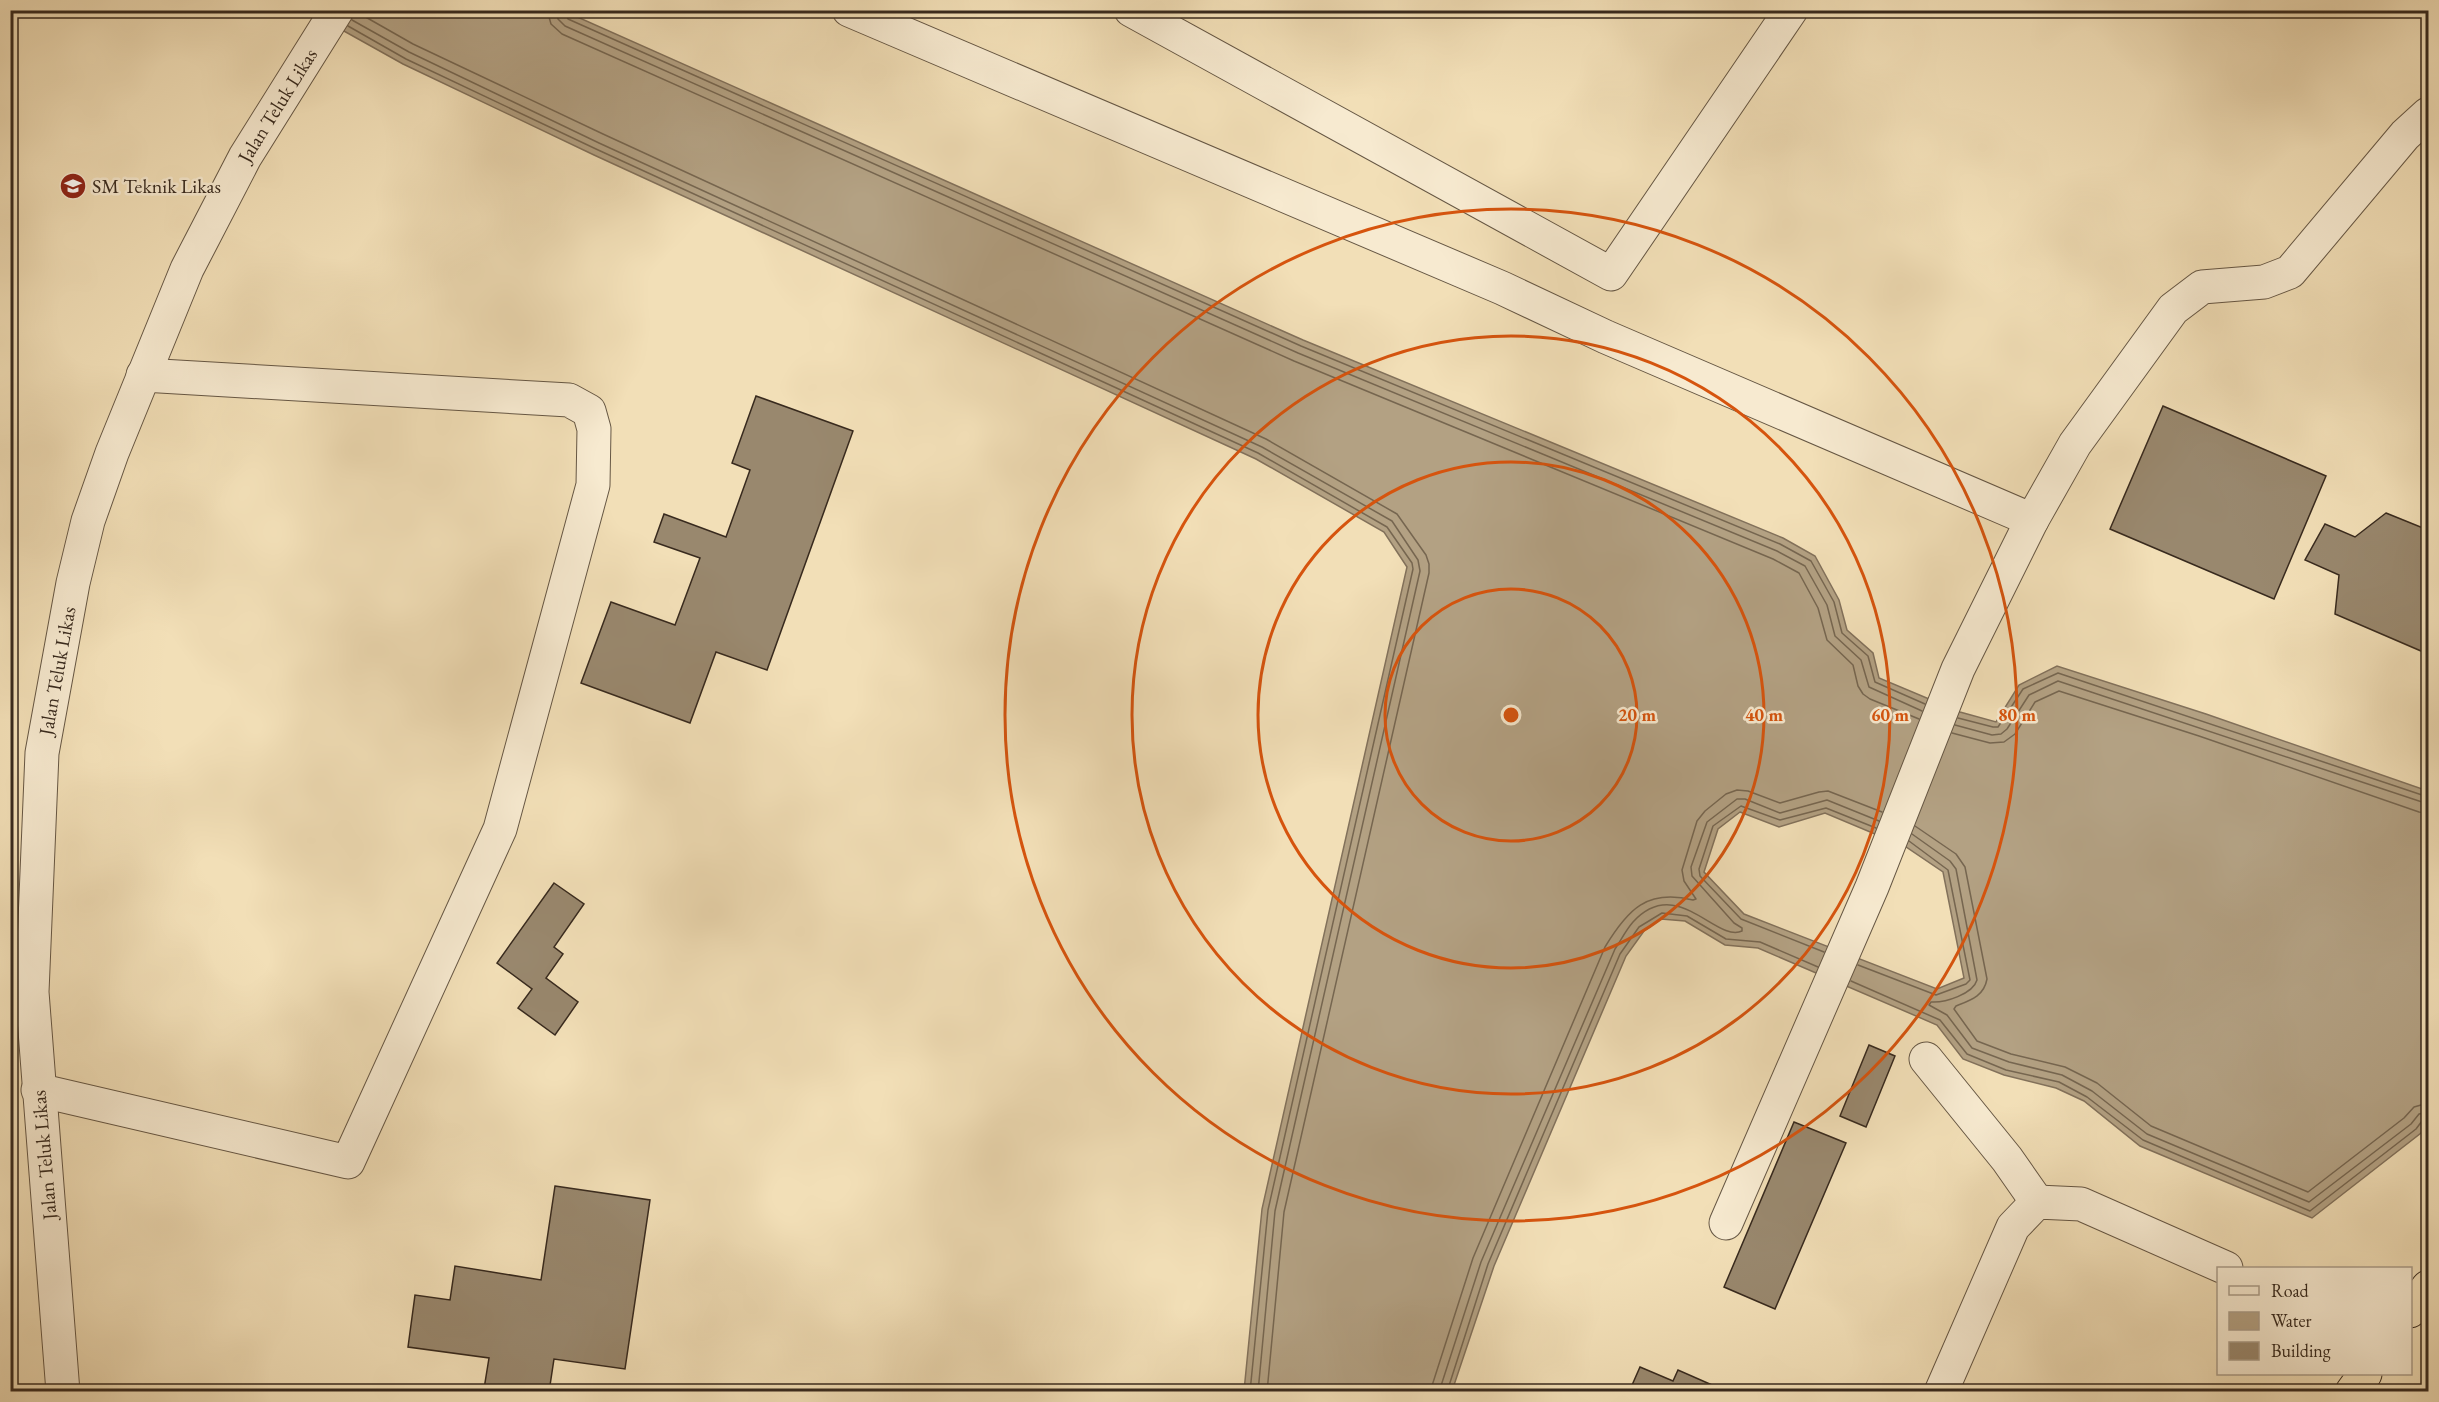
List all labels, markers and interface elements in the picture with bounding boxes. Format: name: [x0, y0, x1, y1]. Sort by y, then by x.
street label: Jalan Teluk Likas: [231, 43, 323, 168]
school or university icon: SM Teknik Likas: [58, 171, 88, 201]
place label: SM Teknik Likas: [92, 173, 221, 199]
street label: Jalan Teluk Likas: [32, 604, 81, 739]
text: 20 m: [1618, 703, 1656, 726]
text: 40 m: [1745, 703, 1783, 726]
text: 60 m: [1871, 703, 1909, 726]
text: 80 m: [1998, 703, 2036, 726]
centre of rings: [1501, 705, 1521, 725]
street label: Jalan Teluk Likas: [25, 1089, 63, 1223]
legend: [2217, 1267, 2412, 1375]
text: Road: [2271, 1279, 2310, 1302]
text: Water: [2271, 1309, 2312, 1332]
text: Building: [2271, 1339, 2331, 1362]

